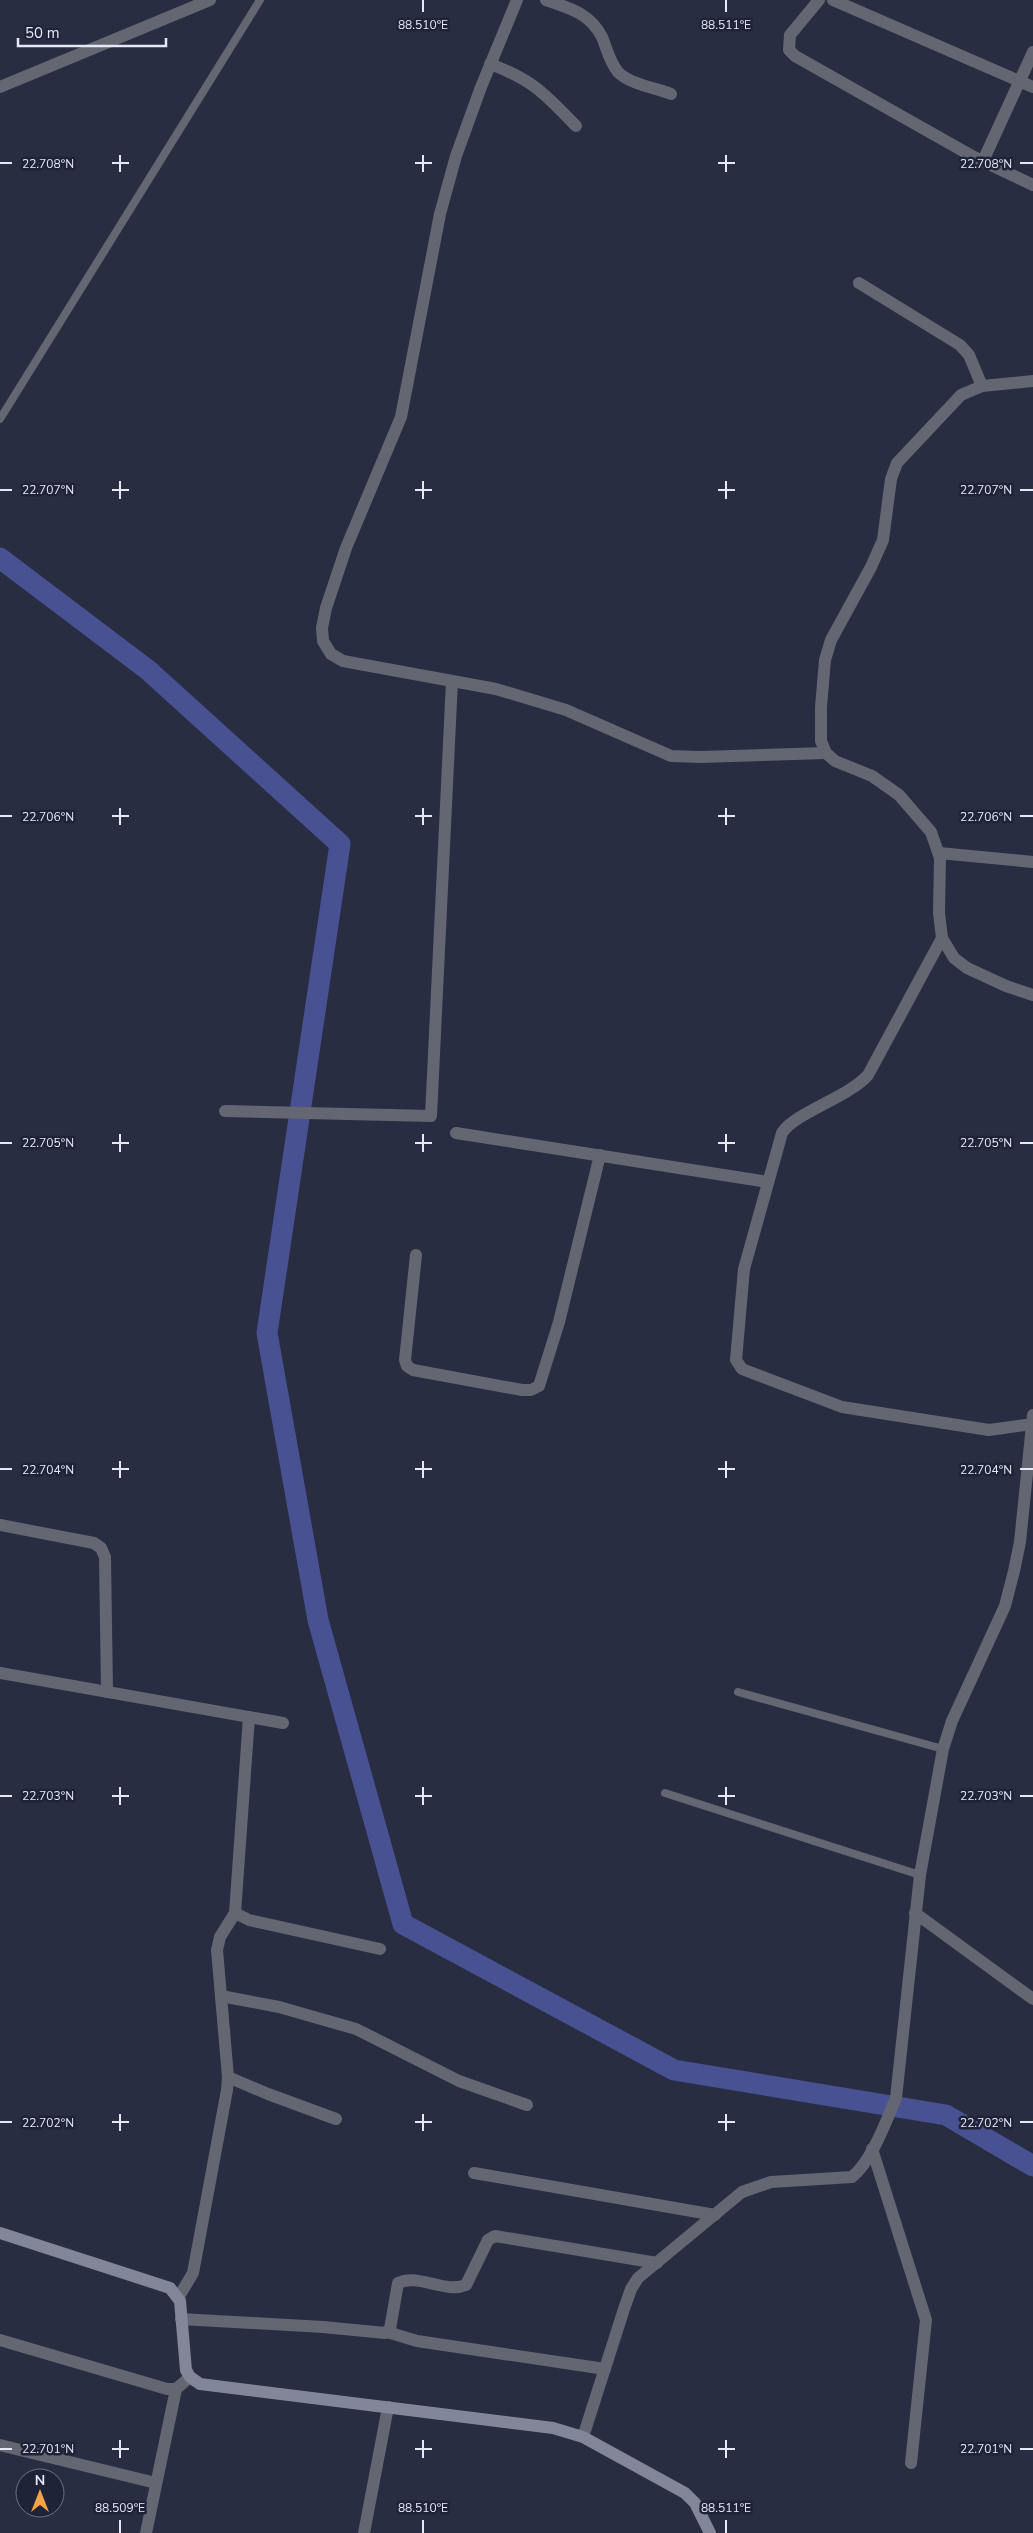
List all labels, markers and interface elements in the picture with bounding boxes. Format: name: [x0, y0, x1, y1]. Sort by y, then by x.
scale bar: [18, 15, 165, 47]
text: 88.510°E: [398, 17, 448, 33]
text: 88.511°E: [701, 17, 751, 33]
text: 50 m: [25, 23, 60, 43]
text: 22.708°N: [22, 156, 74, 172]
text: 22.708°N: [960, 156, 1012, 172]
text: 22.707°N: [22, 482, 74, 498]
text: 22.707°N: [960, 482, 1012, 498]
text: 22.706°N: [22, 809, 74, 825]
text: 22.706°N: [960, 809, 1012, 825]
text: 22.705°N: [22, 1135, 74, 1151]
text: 22.705°N: [960, 1135, 1012, 1151]
text: 22.704°N: [22, 1462, 74, 1478]
text: 22.704°N: [960, 1462, 1012, 1478]
text: 22.703°N: [22, 1788, 74, 1804]
text: 22.703°N: [960, 1788, 1012, 1804]
text: 22.702°N: [22, 2115, 74, 2131]
text: 22.702°N: [960, 2115, 1012, 2131]
text: 22.701°N: [22, 2441, 74, 2457]
text: 22.701°N: [960, 2441, 1012, 2457]
north arrow: [15, 2468, 65, 2518]
text: N: [35, 2471, 45, 2490]
text: 88.509°E: [95, 2500, 145, 2516]
text: 88.510°E: [398, 2500, 448, 2516]
text: 88.511°E: [701, 2500, 751, 2516]

